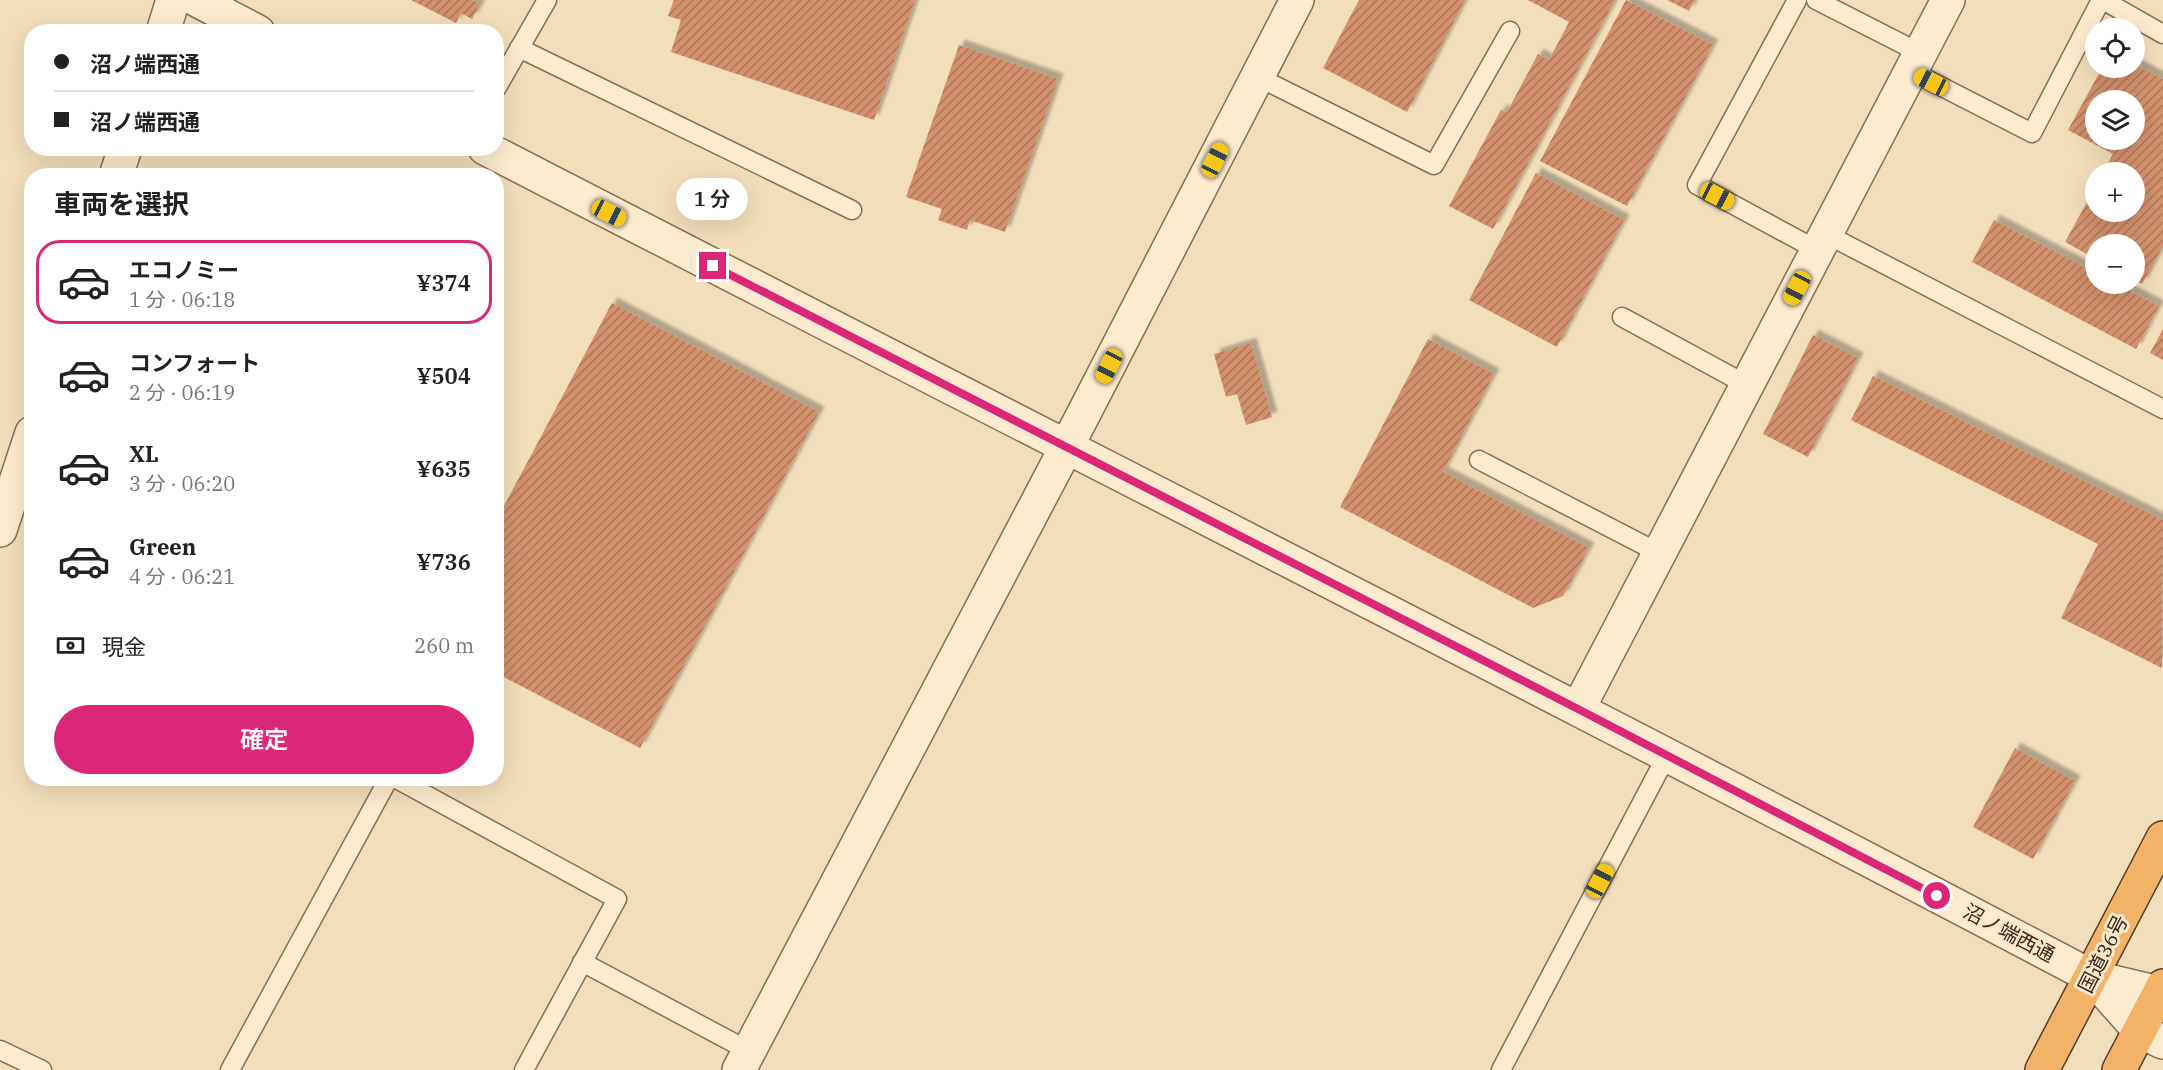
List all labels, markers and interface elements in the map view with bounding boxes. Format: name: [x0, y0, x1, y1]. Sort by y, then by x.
map controls: [2085, 18, 2145, 294]
button: locate: [2085, 18, 2145, 78]
text: 沼ノ端西通: [90, 49, 200, 78]
car: [1911, 66, 1951, 98]
button: layers: [2085, 90, 2145, 150]
text: 沼ノ端西通: [90, 107, 200, 136]
car: [1199, 140, 1231, 180]
button: +: [2085, 162, 2145, 222]
callout: 1 分: [677, 179, 749, 221]
car: [1697, 180, 1737, 212]
text: 1 分: [694, 185, 730, 212]
text: 車両を選択: [54, 186, 189, 221]
car: [589, 197, 629, 229]
button: −: [2085, 234, 2145, 294]
route end: [699, 252, 726, 279]
icon: car: [57, 255, 111, 309]
text: エコノミー: [129, 255, 239, 284]
text: ¥374: [417, 268, 471, 297]
car: [1781, 268, 1813, 308]
text: 1 分 · 06:18: [129, 286, 235, 313]
car: [1093, 346, 1125, 386]
icon: car: [57, 348, 111, 402]
text: コンフォート: [129, 348, 260, 377]
text: ¥504: [417, 361, 471, 390]
text: 2 分 · 06:19: [129, 379, 235, 406]
text: XL: [129, 439, 159, 468]
icon: car: [57, 441, 111, 495]
text: ¥635: [417, 454, 471, 483]
text: 3 分 · 06:20: [129, 470, 235, 497]
text: Green: [129, 532, 196, 561]
icon: car: [57, 534, 111, 588]
text: ¥736: [417, 547, 471, 576]
text: 4 分 · 06:21: [129, 563, 235, 590]
icon: cash: [54, 629, 87, 662]
text: 現金: [102, 632, 146, 661]
text: 260 m: [414, 632, 474, 659]
button: 確定: [54, 705, 474, 774]
car: [1584, 861, 1616, 901]
route start: [1923, 882, 1950, 909]
street label: 沼ノ端西通: [1959, 897, 2060, 968]
street label: 国道36号: [2071, 910, 2134, 997]

